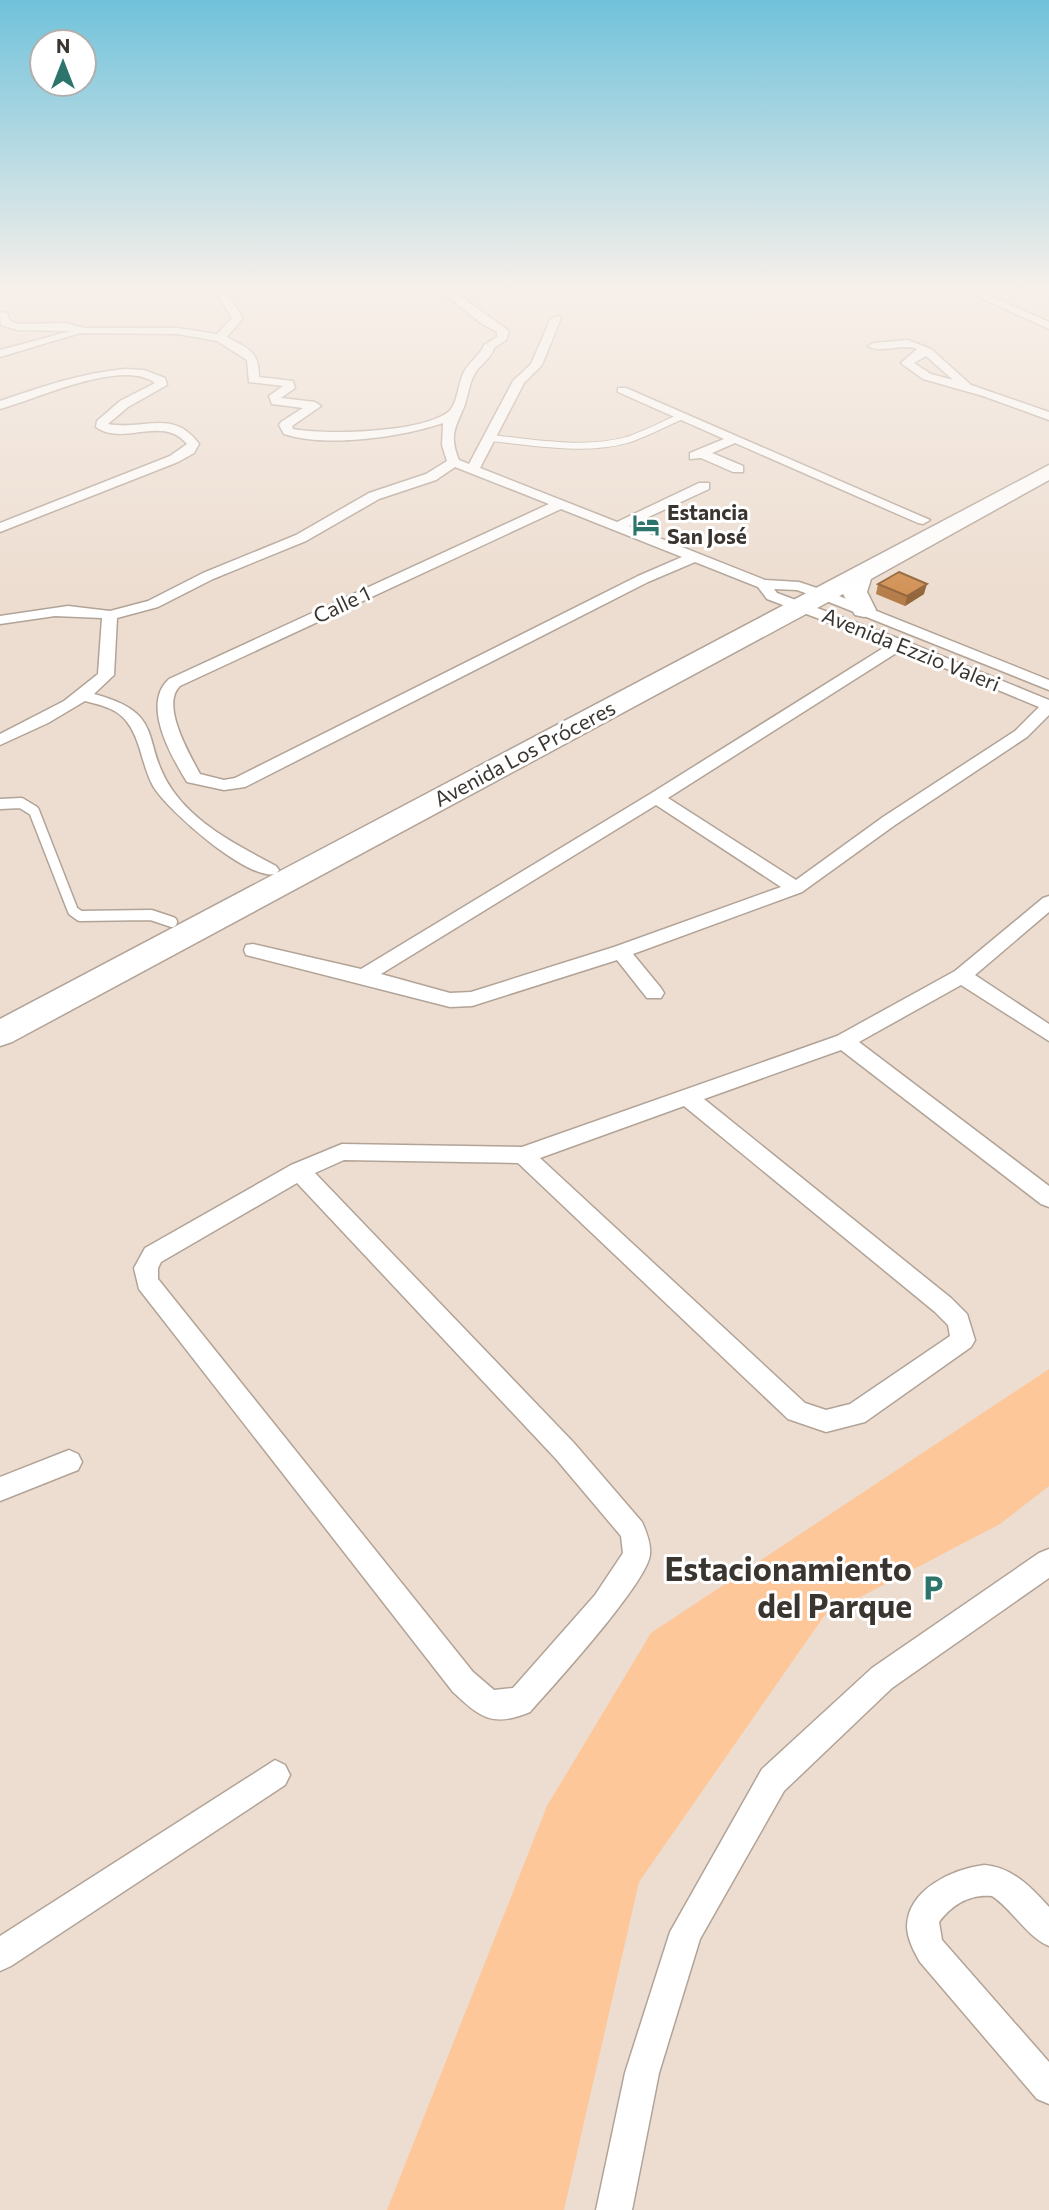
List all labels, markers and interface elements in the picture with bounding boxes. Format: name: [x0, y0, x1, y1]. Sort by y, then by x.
north arrow: [28, 28, 98, 98]
text: N: [56, 34, 70, 57]
place label: Estancia San José: [667, 499, 748, 548]
hotel icon: Estancia San José: [631, 510, 661, 540]
street label: Calle 1: [309, 580, 374, 628]
street label: Avenida Ezzio Valeri: [819, 602, 1004, 696]
street label: Avenida Los Próceres: [429, 694, 619, 811]
place label: Estacionamiento del Parque: [664, 1548, 912, 1625]
parking icon: Estacionamiento del Parque: [918, 1573, 948, 1603]

